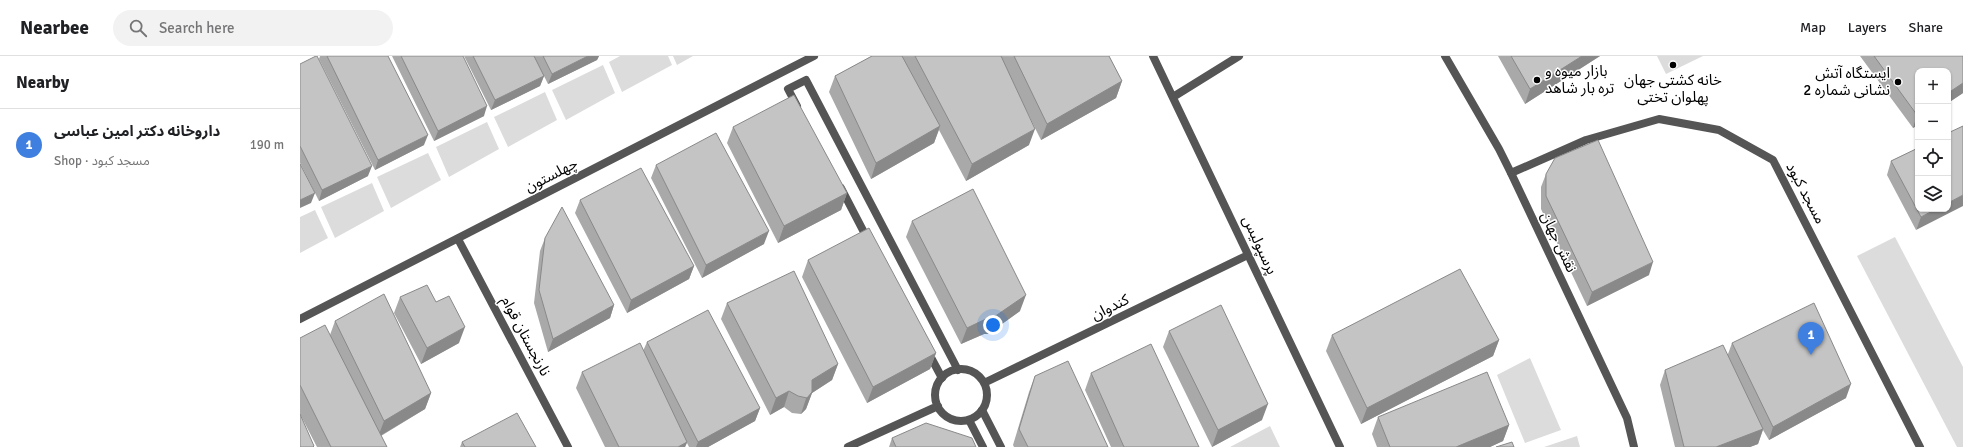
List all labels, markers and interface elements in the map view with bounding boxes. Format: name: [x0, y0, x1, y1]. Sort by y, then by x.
search box: [113, 10, 393, 46]
text: Nearbee: [20, 16, 89, 40]
icon: search: [127, 17, 149, 39]
text: Search here: [159, 19, 235, 37]
text: Map: [1800, 19, 1826, 36]
text: Layers: [1848, 19, 1887, 36]
text: Share: [1909, 19, 1943, 36]
marker: خانه کشتی جهان پهلوان تختی: [1668, 60, 1678, 70]
place label: بازار میوه و تره بار شاهد: [1545, 62, 1614, 97]
place label: ایستگاه آتش نشانی شماره 2: [1803, 64, 1890, 99]
map controls: [1915, 68, 1951, 212]
button: +: [1915, 68, 1951, 104]
place label: خانه کشتی جهان پهلوان تختی: [1624, 71, 1722, 107]
text: Nearby: [16, 72, 69, 93]
marker: بازار میوه و تره بار شاهد: [1532, 75, 1542, 85]
marker: ایستگاه آتش نشانی شماره 2: [1893, 77, 1903, 87]
button: −: [1915, 104, 1951, 140]
text: داروخانه دکتر امین عباسی: [54, 122, 220, 140]
text: 1: [25, 137, 33, 153]
text: 190 m: [250, 137, 284, 153]
button: locate: [1915, 140, 1951, 176]
text: Shop · مسجد کبود: [54, 153, 150, 169]
street label: چهلستون: [522, 154, 581, 197]
street label: مسجد کبود: [1782, 159, 1830, 227]
button: layers: [1915, 176, 1951, 212]
street label: نقش جهان: [1537, 209, 1581, 275]
street label: پرسپولیس: [1238, 213, 1281, 278]
street label: کندوان: [1088, 290, 1133, 324]
street label: نارنجستان قوام: [496, 293, 555, 380]
your location: [983, 315, 1003, 335]
pin: 1: [1798, 322, 1824, 355]

